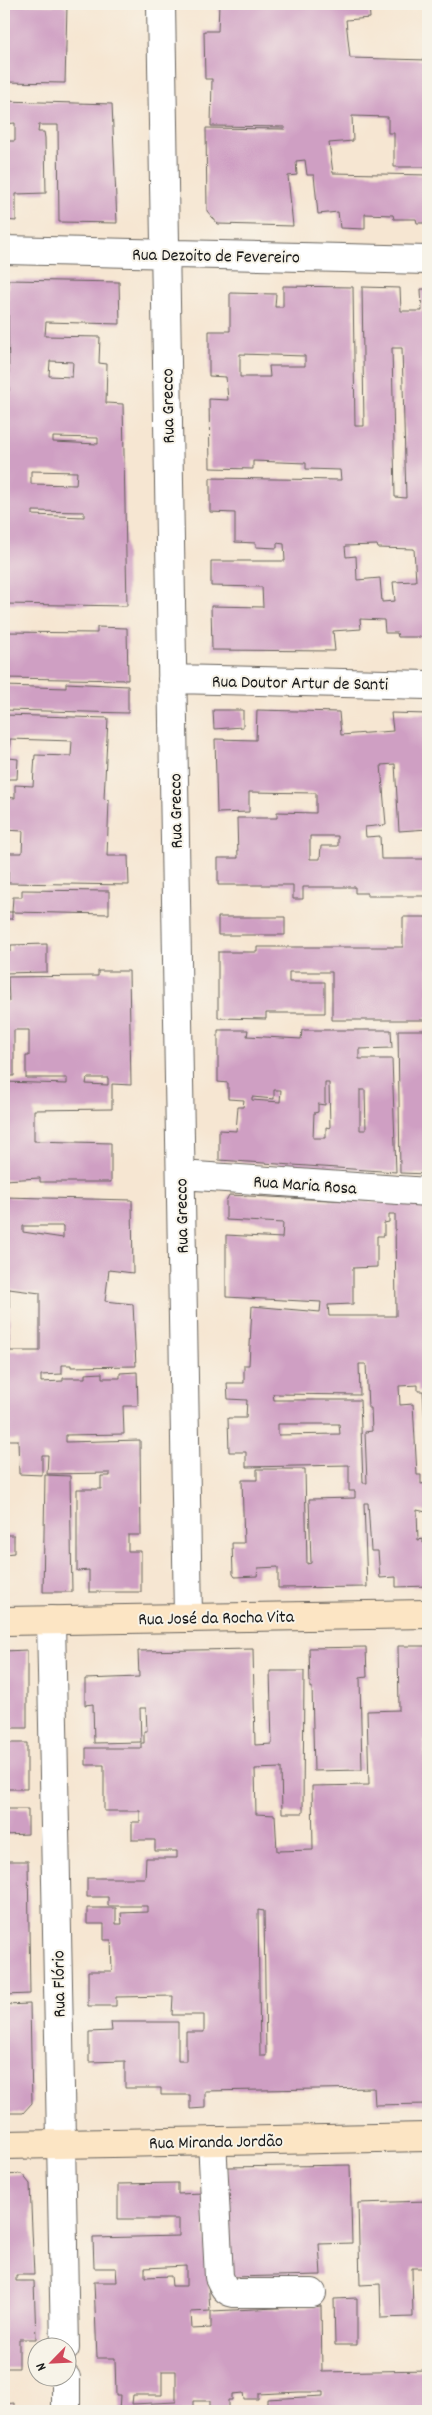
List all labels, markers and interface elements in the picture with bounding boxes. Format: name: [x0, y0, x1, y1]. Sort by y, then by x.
street label: Rua Dezoito de Fevereiro: [132, 244, 300, 271]
street label: Rua Grecco: [156, 368, 183, 444]
street label: Rua Doutor Artur de Santi: [212, 670, 388, 699]
street label: Rua Grecco: [164, 773, 191, 849]
street label: Rua Maria Rosa: [252, 1170, 358, 1203]
street label: Rua Grecco: [170, 1178, 197, 1254]
street label: Rua José da Rocha Vita: [138, 1606, 295, 1633]
street label: Rua Flório: [47, 1950, 74, 2018]
street label: Rua Miranda Jordão: [149, 2130, 283, 2157]
north arrow: [28, 2338, 78, 2388]
text: N: [31, 2359, 52, 2374]

